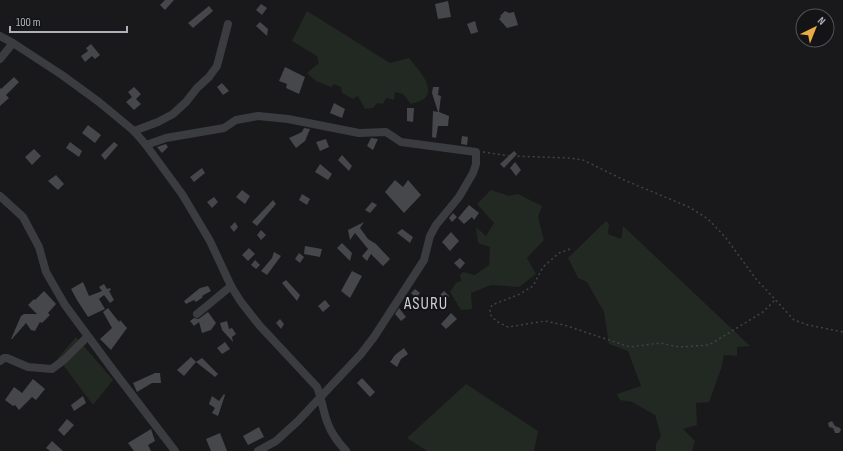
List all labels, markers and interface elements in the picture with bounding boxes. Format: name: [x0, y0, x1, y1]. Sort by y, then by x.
scale bar: [10, 8, 127, 34]
north arrow: [795, 8, 835, 48]
text: N: [815, 14, 828, 28]
text: 100 m: [16, 15, 41, 30]
district label: ASURU: [403, 294, 448, 314]

